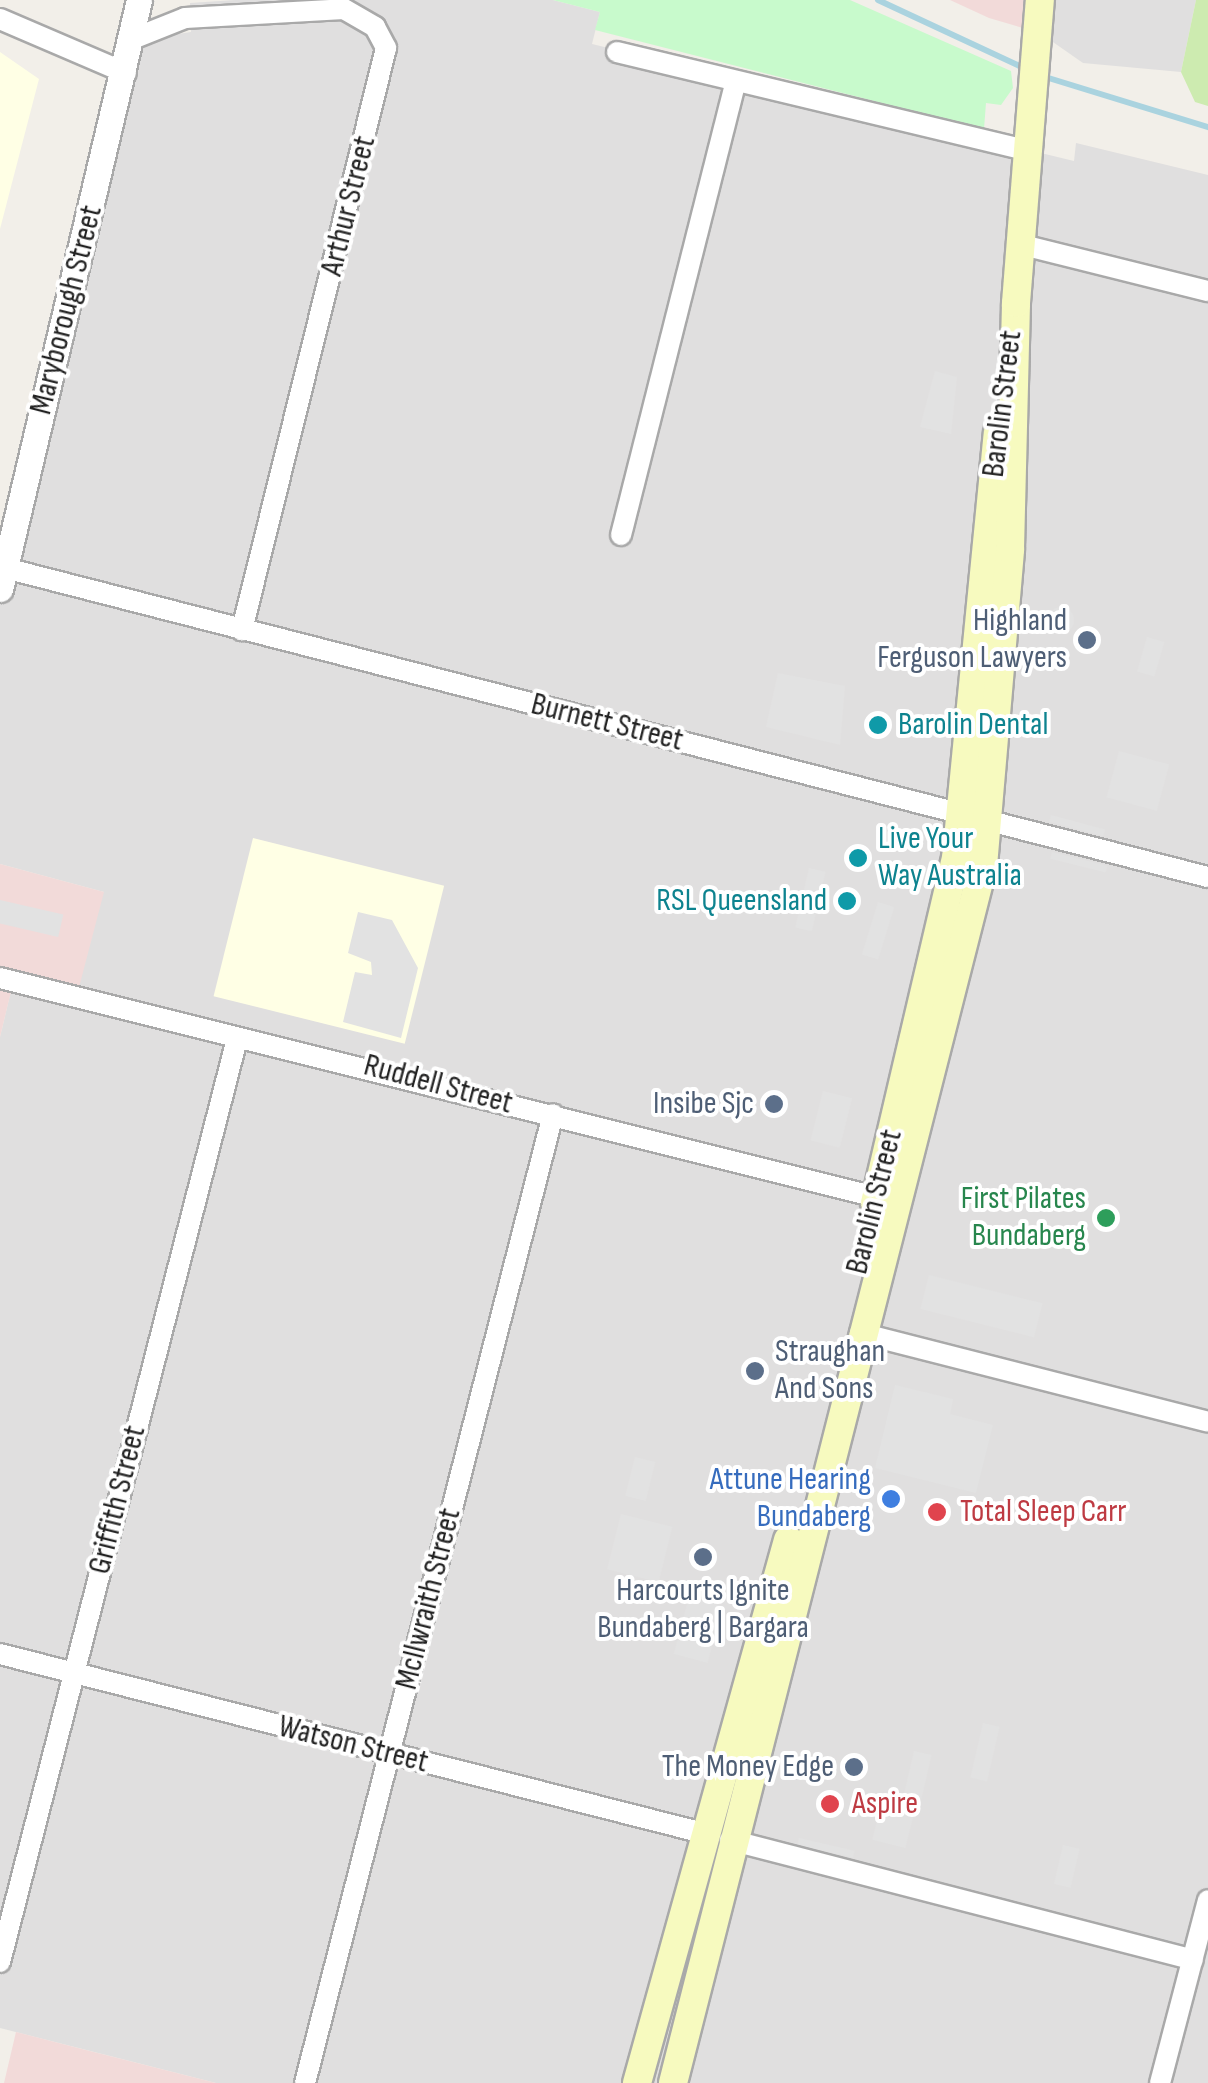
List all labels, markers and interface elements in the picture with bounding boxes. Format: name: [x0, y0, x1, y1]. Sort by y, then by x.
street label: Arthur Street: [313, 132, 385, 280]
street label: Maryborough Street: [22, 201, 112, 419]
street label: Barolin Street: [975, 328, 1031, 480]
place label: Highland Ferguson Lawyers: [877, 603, 1067, 678]
marker: Highland Ferguson Lawyers: [1076, 629, 1098, 651]
street label: Burnett Street: [527, 686, 687, 760]
place label: Barolin Dental: [898, 706, 1048, 744]
marker: Barolin Dental: [867, 714, 889, 736]
place label: Live Your Way Australia: [878, 821, 1022, 896]
marker: Live Your Way Australia: [847, 847, 869, 869]
place label: RSL Queensland: [656, 882, 827, 920]
marker: RSL Queensland: [836, 890, 858, 912]
street label: Ruddell Street: [360, 1047, 516, 1123]
place label: Insibe Sjc: [653, 1085, 754, 1123]
marker: Insibe Sjc: [763, 1093, 785, 1115]
street label: Barolin Street: [839, 1126, 911, 1278]
place label: First Pilates Bundaberg: [961, 1181, 1086, 1256]
marker: First Pilates Bundaberg: [1095, 1207, 1117, 1229]
place label: Straughan And Sons: [775, 1334, 885, 1409]
marker: Straughan And Sons: [744, 1360, 766, 1382]
street label: Griffith Street: [81, 1422, 155, 1578]
place label: Attune Hearing Bundaberg: [710, 1462, 871, 1537]
marker: Attune Hearing Bundaberg: [880, 1488, 902, 1510]
place label: Total Sleep Carr: [960, 1493, 1126, 1531]
marker: Total Sleep Carr: [924, 1499, 950, 1525]
street label: McIlwraith Street: [388, 1505, 470, 1693]
marker: Harcourts Ignite Bundaberg | Bargara: [692, 1546, 714, 1568]
place label: Harcourts Ignite Bundaberg | Bargara: [597, 1573, 809, 1648]
street label: Watson Street: [274, 1708, 432, 1782]
place label: The Money Edge: [662, 1748, 834, 1786]
marker: The Money Edge: [843, 1756, 865, 1778]
place label: Aspire: [852, 1785, 918, 1823]
marker: Aspire: [817, 1791, 843, 1817]

